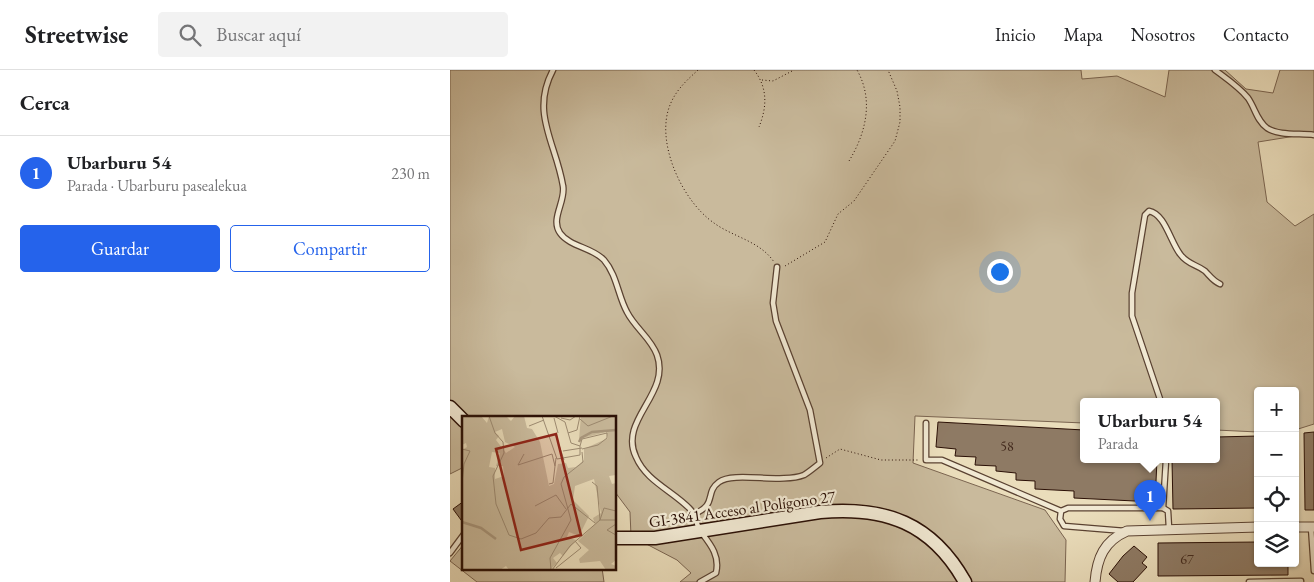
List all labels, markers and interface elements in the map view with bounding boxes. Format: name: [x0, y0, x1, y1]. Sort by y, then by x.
search box: [158, 12, 508, 57]
text: Streetwise: [25, 19, 128, 50]
icon: search: [176, 21, 204, 49]
text: Buscar aquí: [216, 22, 301, 47]
text: Inicio: [995, 23, 1036, 46]
text: Mapa: [1064, 23, 1103, 46]
text: Nosotros: [1131, 23, 1195, 46]
text: Contacto: [1223, 23, 1289, 46]
text: Cerca: [20, 89, 70, 116]
text: Ubarburu 54: [67, 150, 171, 175]
text: 1: [32, 163, 40, 184]
text: 230 m: [391, 163, 430, 184]
text: Parada · Ubarburu pasealekua: [67, 175, 247, 196]
button: Guardar: [20, 225, 220, 272]
button: Compartir: [230, 225, 430, 272]
your location: [987, 259, 1013, 285]
map controls: [1254, 387, 1299, 567]
button: +: [1254, 387, 1299, 432]
popup: [1080, 398, 1220, 463]
text: Ubarburu 54: [1098, 408, 1202, 433]
inset map: [462, 416, 616, 570]
button: −: [1254, 432, 1299, 477]
text: Parada: [1098, 433, 1138, 454]
house number: 58: [1000, 437, 1014, 455]
button: locate: [1254, 477, 1299, 522]
pin: 1: [1134, 480, 1166, 521]
street label: GI-3841 Acceso al Polígono 27: [647, 485, 837, 532]
button: layers: [1254, 522, 1299, 567]
house number: 67: [1180, 550, 1194, 568]

